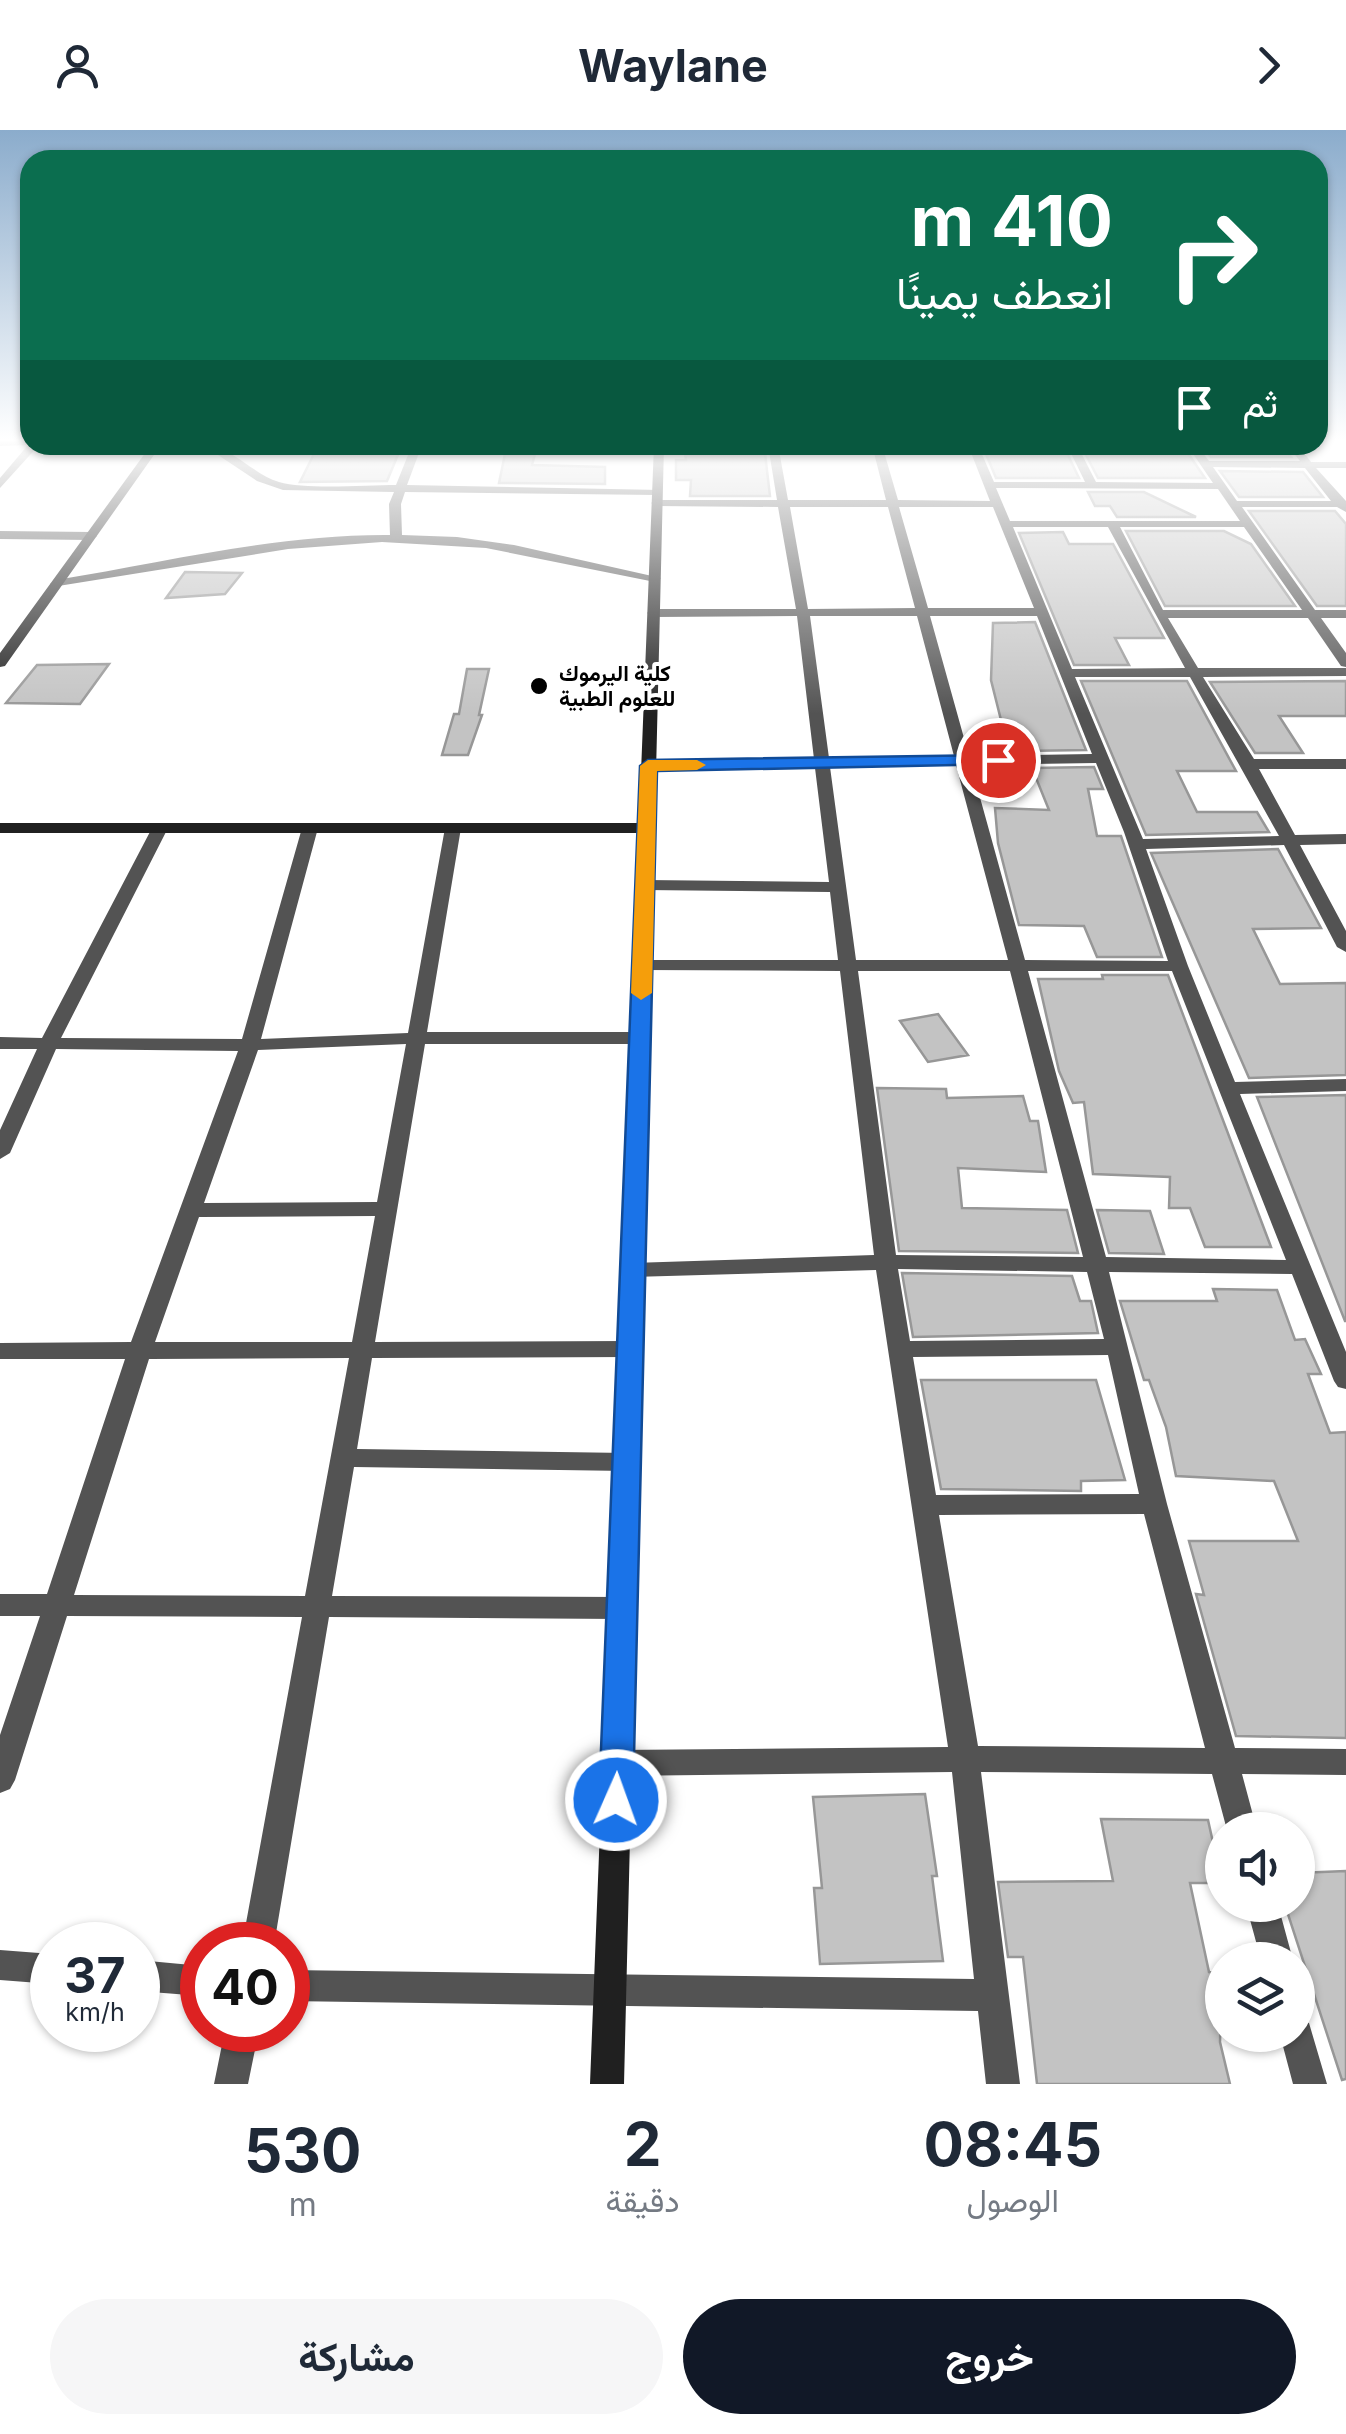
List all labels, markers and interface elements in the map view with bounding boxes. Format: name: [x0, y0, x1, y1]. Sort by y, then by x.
icon: person: [50, 38, 105, 93]
text: Waylane: [578, 38, 768, 93]
icon: forward: [1241, 38, 1296, 93]
text: 410 m: [910, 178, 1113, 263]
icon: right: [1148, 190, 1278, 320]
text: انعطف يمينًا: [896, 265, 1113, 320]
icon: arrive: [1167, 380, 1222, 435]
text: ثم: [1242, 380, 1278, 426]
place label: كلية اليرموك للعلوم الطبية: [559, 660, 675, 713]
marker: كلية اليرموك للعلوم الطبية: [528, 675, 550, 697]
pin: [956, 718, 1041, 803]
icon: arrive: [971, 733, 1026, 788]
position arrow: [564, 1748, 668, 1852]
map controls: [1205, 1812, 1315, 2052]
button: sound: [1205, 1812, 1315, 1922]
speed limit sign: 40: [180, 1922, 310, 2052]
button: layers: [1205, 1942, 1315, 2052]
text: 37: [64, 1945, 126, 2005]
text: km/h: [65, 1997, 125, 2027]
text: 2: [624, 2108, 661, 2180]
text: 08:45: [924, 2108, 1102, 2180]
text: 530: [244, 2114, 362, 2186]
text: دقيقة: [606, 2181, 680, 2220]
text: الوصول: [967, 2181, 1059, 2220]
text: m: [289, 2185, 317, 2224]
button: مشاركة: [50, 2299, 663, 2414]
button: خروج: [683, 2299, 1296, 2414]

